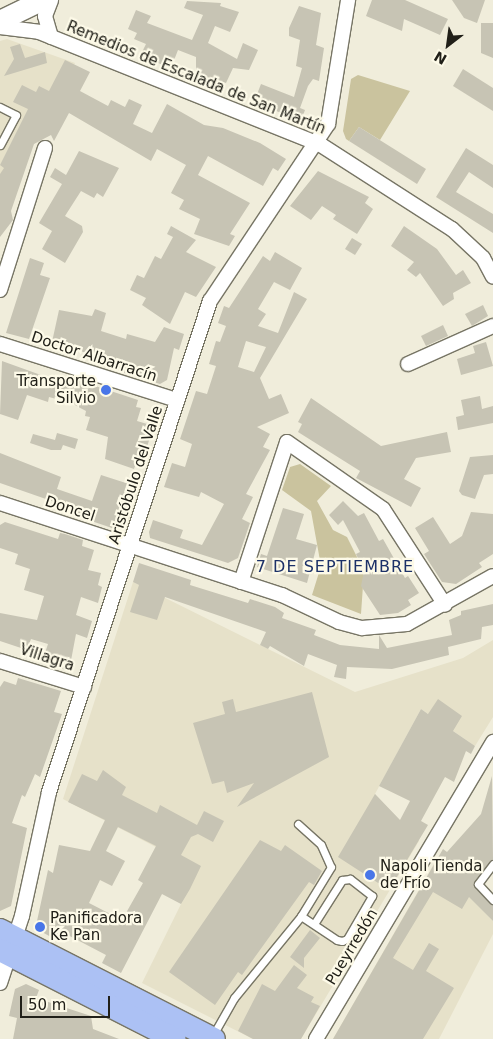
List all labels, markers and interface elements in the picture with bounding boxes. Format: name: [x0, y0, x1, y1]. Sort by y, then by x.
street label: Remedios de Escalada de San Martín: [64, 18, 328, 138]
north arrow: [423, 20, 473, 70]
text: N: [431, 48, 450, 68]
street label: Doctor Albarracín: [29, 328, 159, 386]
place label: Transporte Silvio: [16, 372, 96, 407]
marker: Transporte Silvio: [100, 384, 112, 396]
street label: Aristóbulo del Valle: [105, 404, 167, 546]
street label: Doncel: [43, 492, 97, 526]
district label: 7 DE SEPTIEMBRE: [254, 557, 416, 577]
street label: Villagra: [17, 641, 77, 675]
place label: Napoli Tienda de Frío: [380, 857, 483, 892]
marker: Napoli Tienda de Frío: [364, 869, 376, 881]
street label: Pueyrredón: [322, 906, 382, 988]
place label: Panificadora Ke Pan: [50, 909, 142, 944]
marker: Panificadora Ke Pan: [34, 921, 46, 933]
scale bar: [22, 986, 112, 1018]
text: 50 m: [28, 996, 66, 1014]

